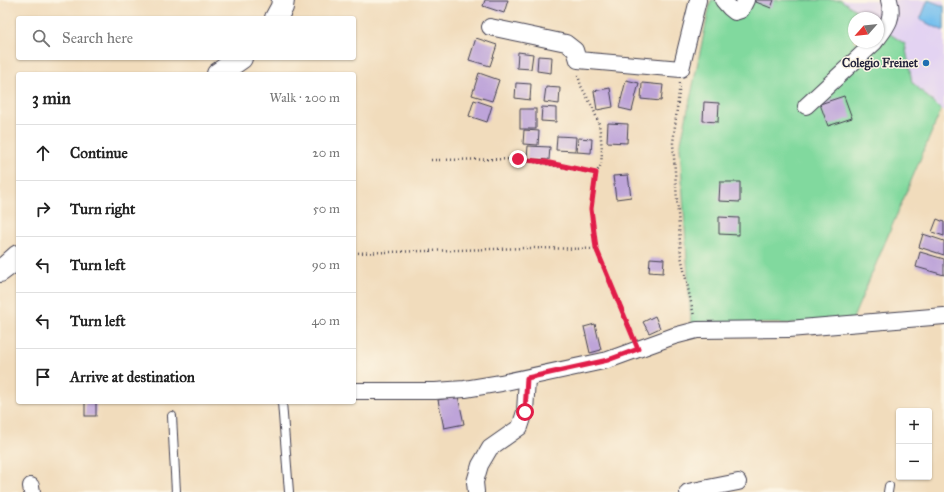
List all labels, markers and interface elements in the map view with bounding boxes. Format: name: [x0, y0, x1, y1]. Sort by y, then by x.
north arrow: [848, 12, 884, 48]
search box: [16, 16, 356, 60]
icon: search: [30, 27, 52, 49]
text: Search here: [62, 29, 133, 47]
place label: Colegio Freinet: [842, 56, 919, 71]
marker: Colegio Freinet: [921, 58, 931, 68]
text: 3 min: [32, 88, 71, 109]
text: Walk · 200 m: [270, 90, 340, 106]
icon: ahead: [32, 142, 54, 164]
text: Continue: [70, 144, 128, 162]
text: 20 m: [312, 145, 340, 161]
route end: [509, 150, 527, 168]
icon: right: [32, 198, 54, 220]
text: Turn right: [70, 200, 135, 218]
text: 50 m: [313, 201, 340, 217]
icon: left: [32, 254, 54, 276]
text: Turn left: [70, 256, 126, 274]
text: 90 m: [312, 257, 340, 273]
icon: left: [32, 310, 54, 332]
text: Turn left: [70, 312, 126, 330]
text: 40 m: [311, 313, 340, 329]
icon: arrive: [32, 366, 54, 388]
text: Arrive at destination: [70, 368, 195, 386]
route start: [516, 403, 534, 421]
map controls: [896, 408, 932, 480]
button: +: [896, 408, 932, 444]
button: −: [896, 444, 932, 480]

